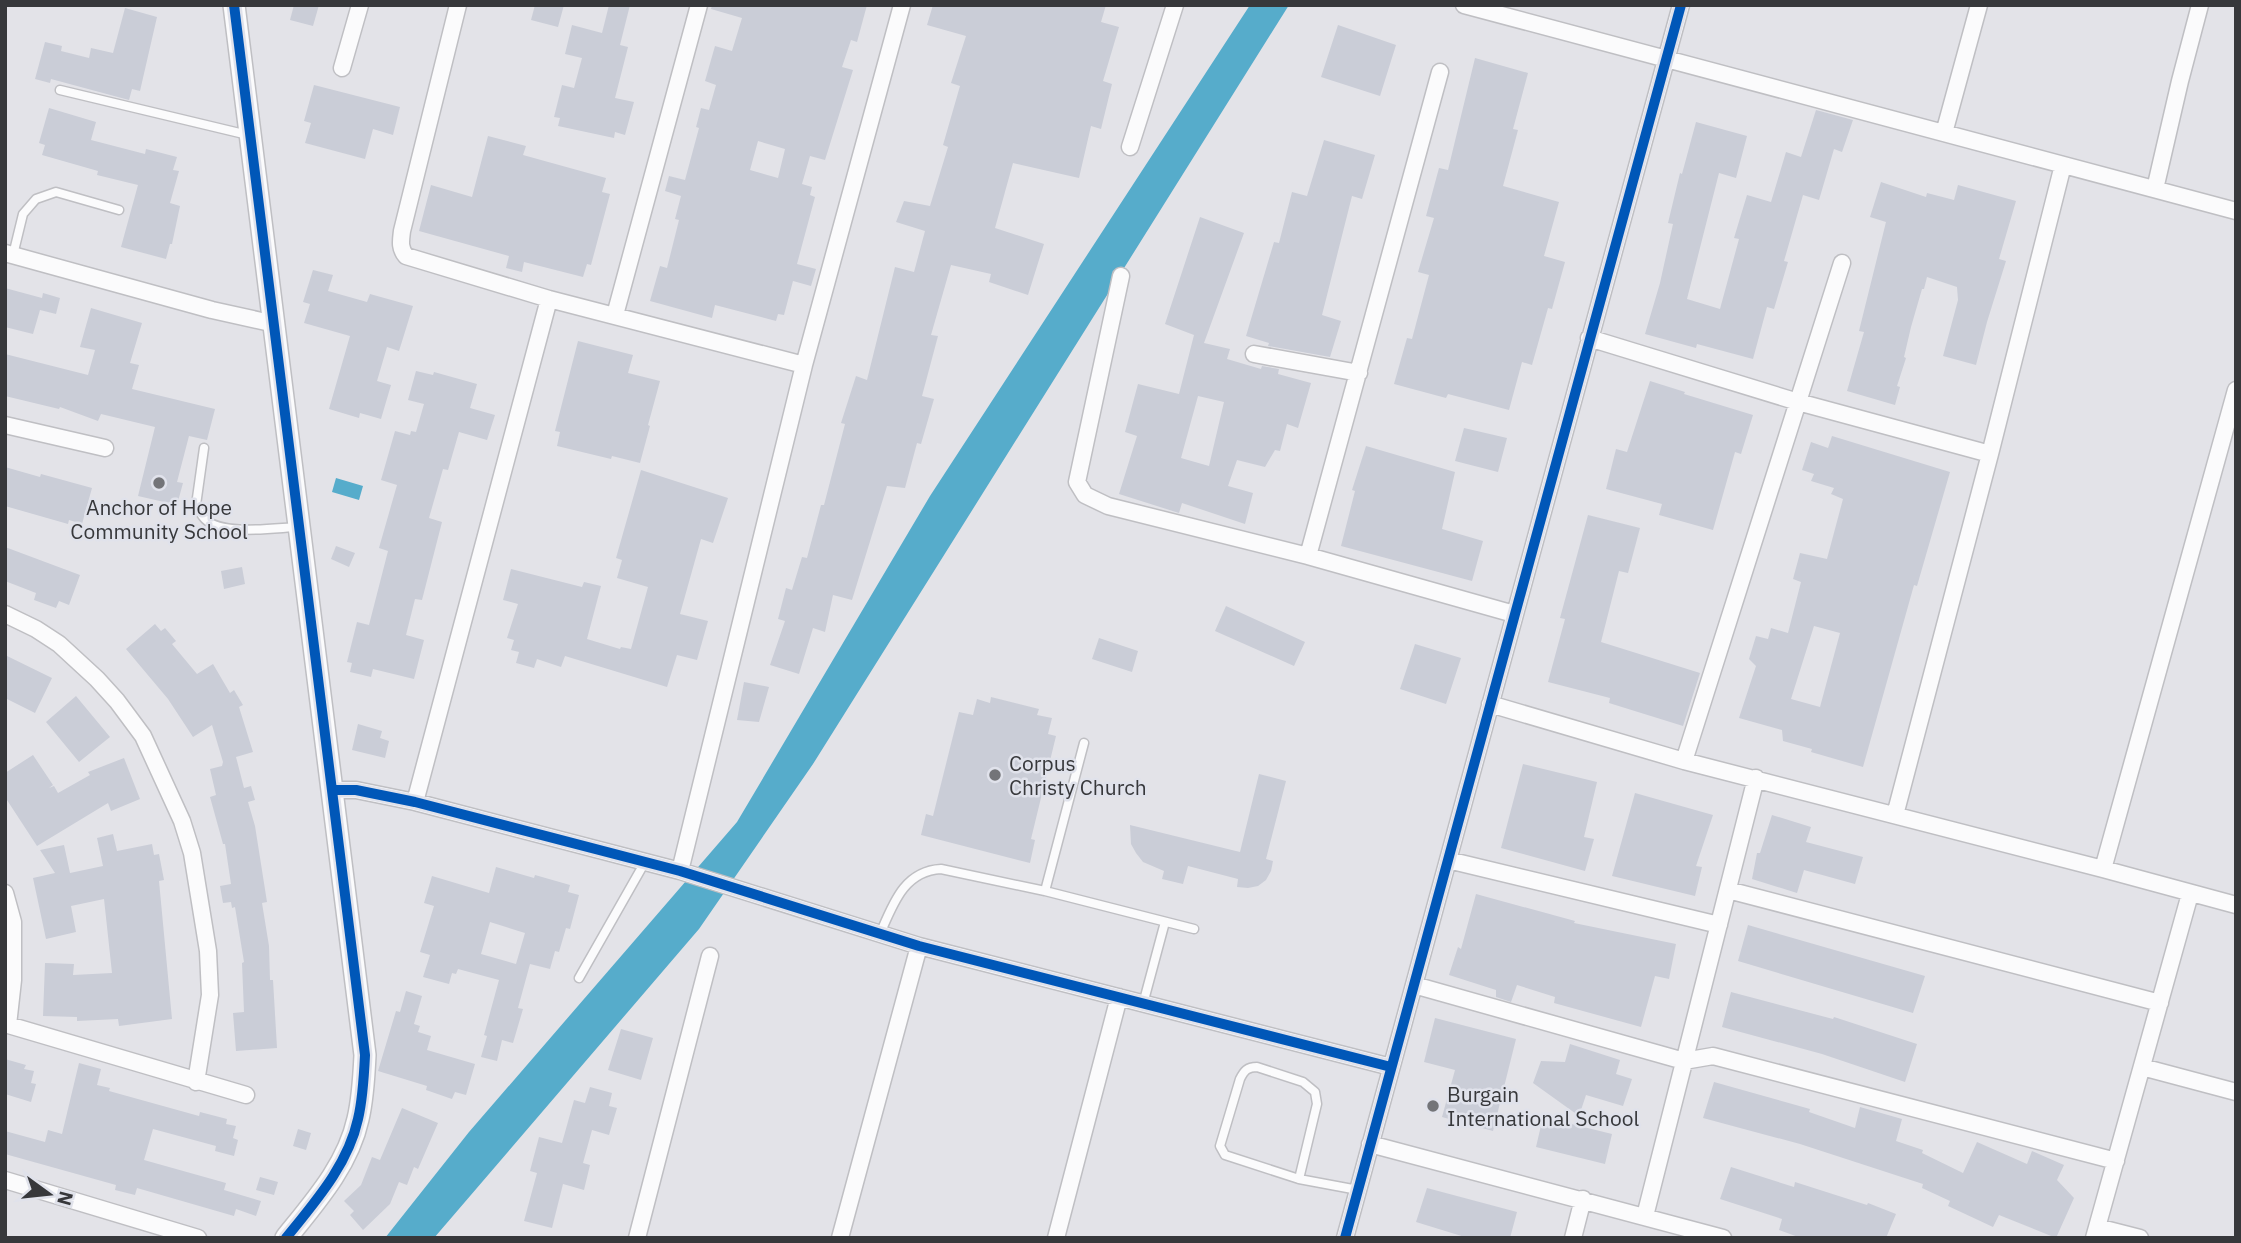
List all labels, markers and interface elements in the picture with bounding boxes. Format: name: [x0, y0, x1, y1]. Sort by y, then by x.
marker: Anchor of Hope Community School: [151, 475, 167, 491]
place label: Anchor of Hope Community School: [70, 493, 248, 545]
place label: Corpus Christy Church: [1009, 749, 1147, 801]
marker: Corpus Christy Church: [987, 767, 1003, 783]
place label: Burgain International School: [1447, 1080, 1639, 1132]
marker: Burgain International School: [1425, 1098, 1441, 1114]
north arrow: [14, 1159, 84, 1229]
text: N: [52, 1189, 79, 1208]

